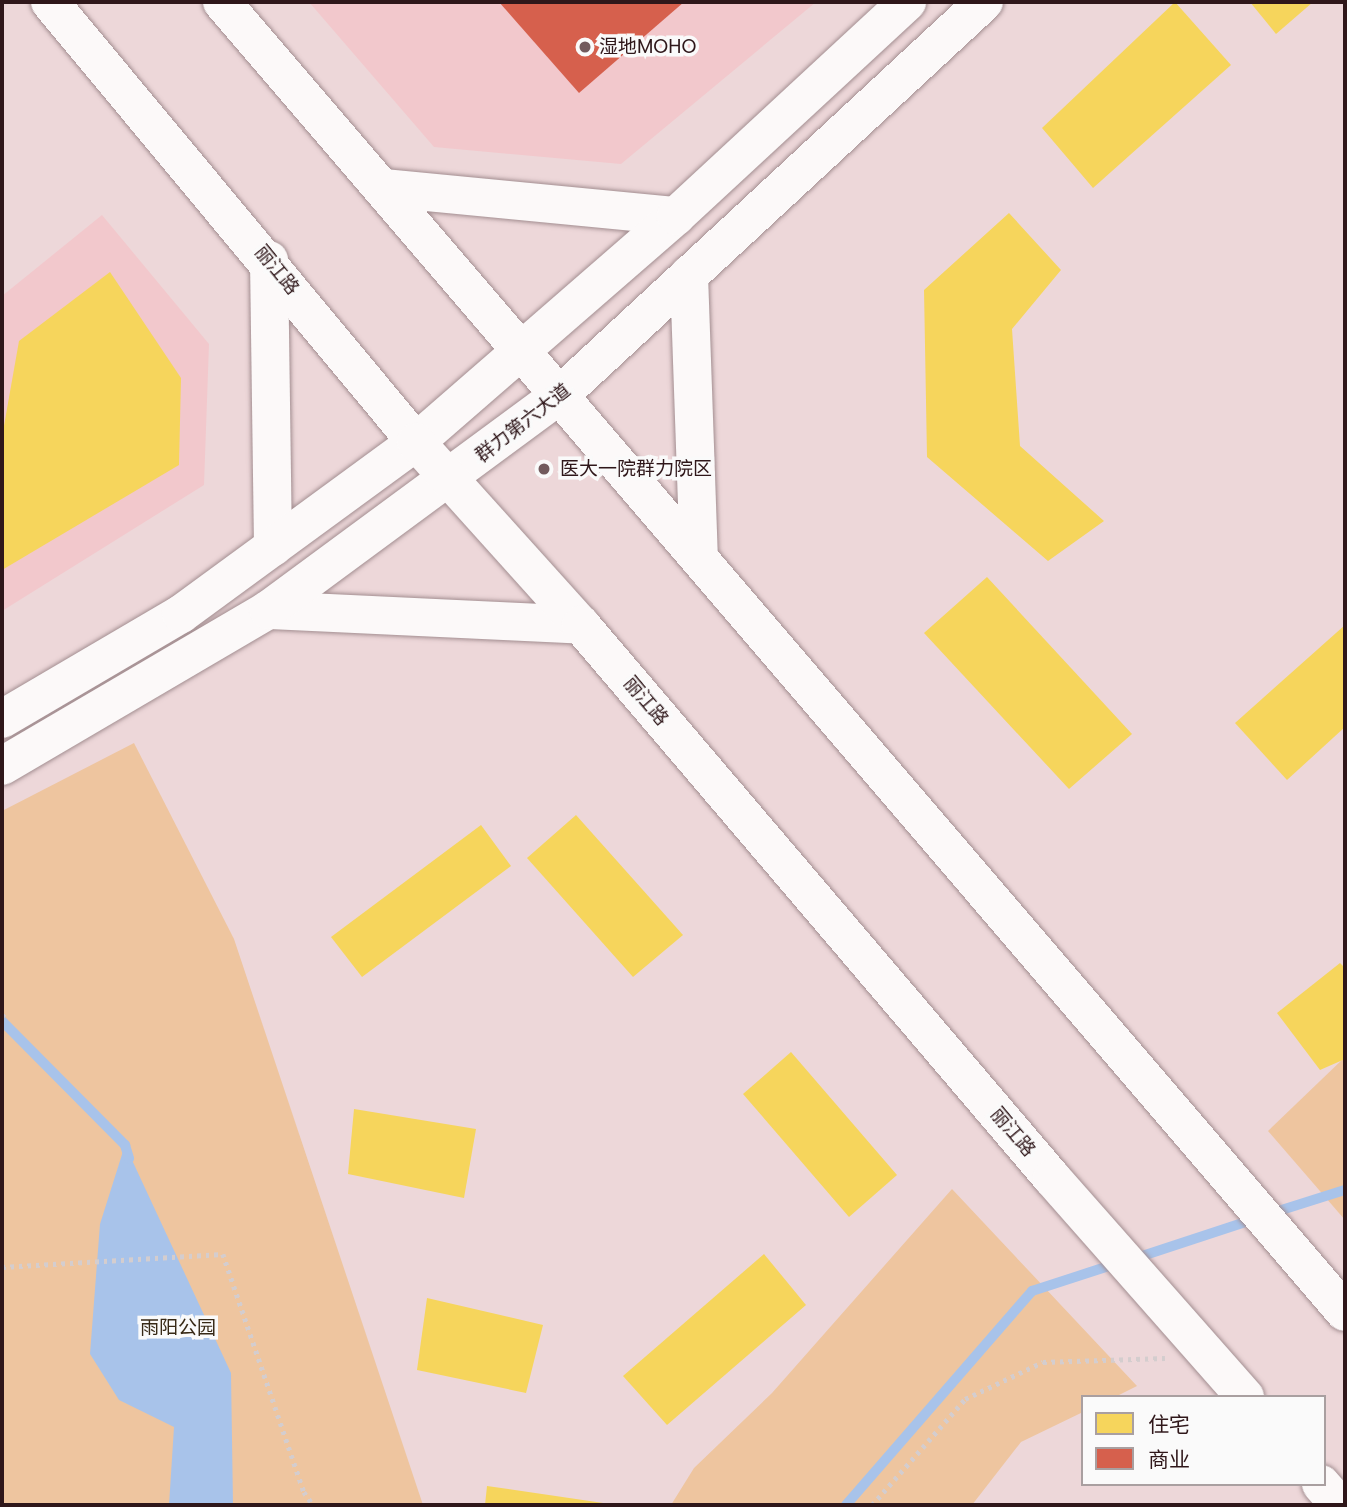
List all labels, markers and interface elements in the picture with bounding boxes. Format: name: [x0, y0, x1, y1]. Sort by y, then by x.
place label: 湿地MOHO: [599, 36, 696, 58]
marker: 湿地MOHO: [577, 39, 593, 55]
street label: 丽江路: [250, 241, 304, 299]
street label: 群力第六大道: [471, 379, 575, 467]
place label: 医大一院群力院区: [560, 458, 712, 480]
marker: 医大一院群力院区: [534, 459, 554, 479]
street label: 丽江路: [619, 672, 673, 730]
street label: 丽江路: [986, 1103, 1040, 1161]
park label: 雨阳公园: [140, 1317, 216, 1339]
legend: [1081, 1395, 1326, 1486]
text: 住宅: [1148, 1410, 1190, 1439]
text: 商业: [1148, 1445, 1190, 1474]

